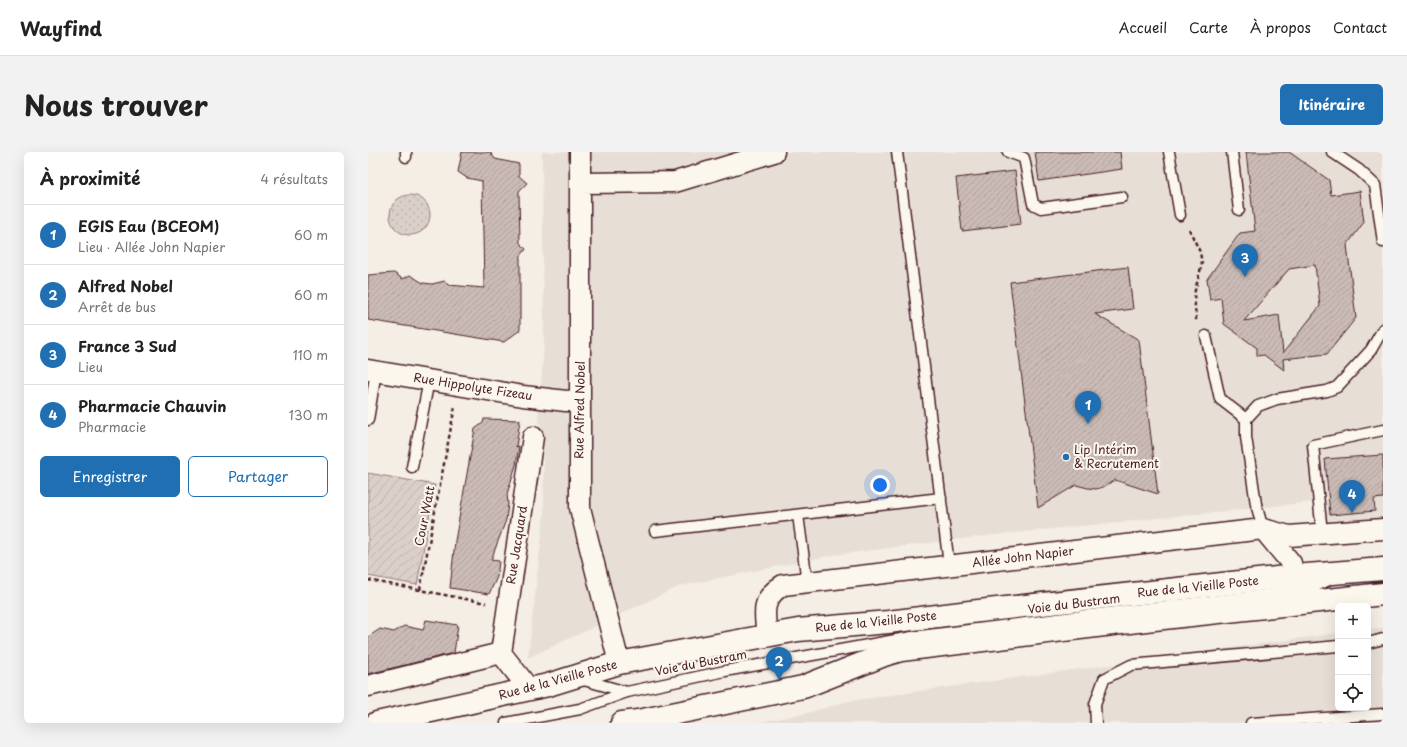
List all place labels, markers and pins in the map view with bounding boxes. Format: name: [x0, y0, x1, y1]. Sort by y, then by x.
pin: 3: [1232, 244, 1258, 277]
pin: 1: [1075, 391, 1101, 424]
place label: Lip Intérim & Recrutement: [1074, 440, 1159, 472]
marker: Lip Intérim & Recrutement: [1061, 452, 1071, 462]
pin: 4: [1339, 480, 1365, 513]
pin: 2: [766, 647, 792, 680]

